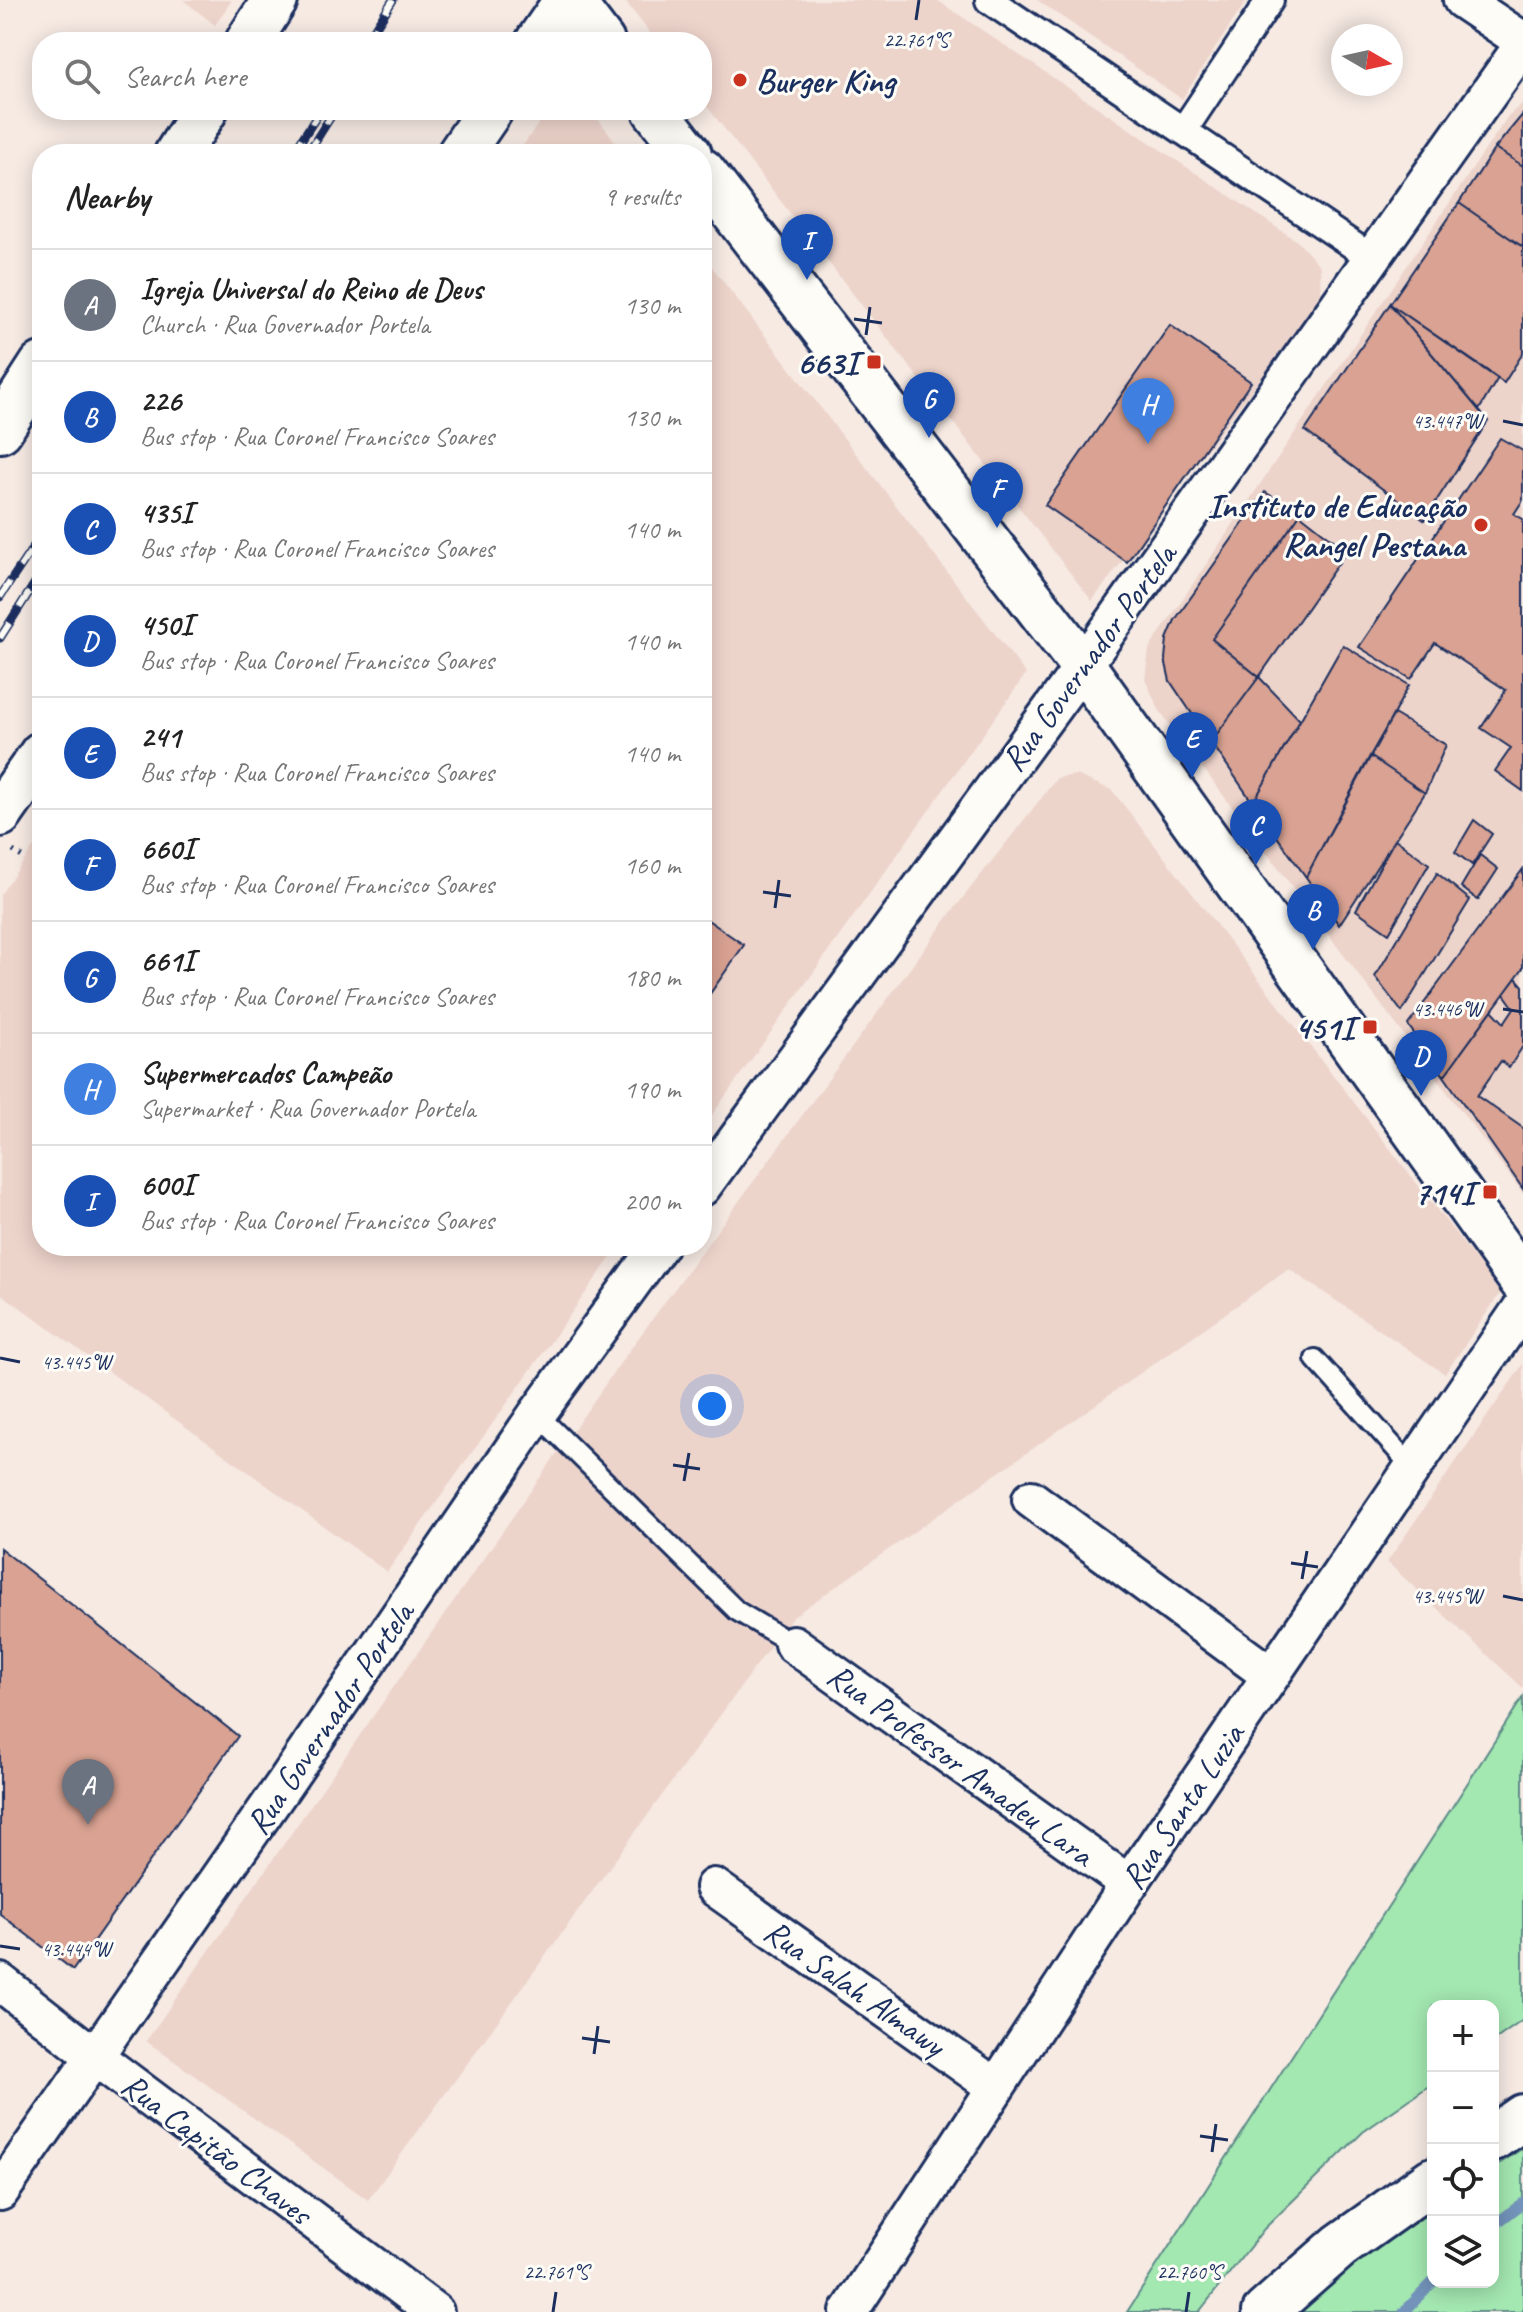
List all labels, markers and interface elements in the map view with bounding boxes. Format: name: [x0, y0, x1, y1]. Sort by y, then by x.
north arrow: [1331, 24, 1403, 96]
text: 22.761°S: [884, 28, 952, 53]
search box: [32, 32, 712, 120]
icon: search: [60, 54, 104, 98]
text: Search here: [124, 57, 246, 95]
place label: Burger King: [756, 59, 898, 102]
marker: Burger King: [731, 71, 749, 89]
text: Nearby: [64, 175, 150, 218]
text: 9 results: [604, 180, 680, 213]
pin: I: [781, 214, 833, 280]
text: Igreja Universal do Reino de Deus: [140, 270, 482, 308]
text: A: [83, 289, 97, 322]
text: 130 m: [624, 289, 680, 322]
text: Church · Rua Governador Portela: [140, 308, 430, 341]
place label: 663I: [797, 341, 865, 384]
marker: 663I: [865, 353, 883, 371]
pin: G: [903, 372, 955, 438]
pin: H: [1122, 378, 1174, 444]
text: 226: [140, 382, 181, 420]
text: B: [83, 401, 97, 434]
text: 130 m: [624, 401, 680, 434]
text: 43.447°W: [1412, 409, 1485, 434]
text: Bus stop · Rua Coronel Francisco Soares: [140, 420, 494, 453]
pin: F: [971, 462, 1023, 528]
place label: Instituto de Educação Rangel Pestana: [1207, 484, 1468, 566]
text: 435I: [140, 494, 192, 532]
text: C: [84, 513, 96, 546]
text: 140 m: [624, 513, 680, 546]
marker: Instituto de Educação Rangel Pestana: [1472, 516, 1490, 534]
text: Bus stop · Rua Coronel Francisco Soares: [140, 532, 494, 565]
street label: Rua Governador Portela: [991, 533, 1187, 780]
text: 450I: [140, 606, 192, 644]
text: D: [82, 625, 98, 658]
text: 140 m: [624, 625, 680, 658]
text: Bus stop · Rua Coronel Francisco Soares: [140, 644, 494, 677]
pin: E: [1166, 712, 1218, 778]
text: 241: [140, 718, 181, 756]
text: E: [83, 737, 97, 770]
text: 140 m: [624, 737, 680, 770]
text: Bus stop · Rua Coronel Francisco Soares: [140, 756, 494, 789]
pin: C: [1230, 799, 1282, 865]
text: 660I: [140, 830, 194, 868]
text: F: [84, 849, 96, 882]
text: 160 m: [624, 849, 680, 882]
text: Bus stop · Rua Coronel Francisco Soares: [140, 868, 494, 901]
pin: B: [1287, 884, 1339, 950]
text: 661I: [140, 942, 194, 980]
text: G: [84, 961, 96, 994]
text: 180 m: [624, 961, 680, 994]
text: Bus stop · Rua Coronel Francisco Soares: [140, 980, 494, 1013]
text: 43.446°W: [1412, 997, 1485, 1022]
place label: 451I: [1295, 1006, 1361, 1049]
marker: 451I: [1361, 1018, 1379, 1036]
pin: D: [1395, 1030, 1447, 1096]
text: Supermercados Campeão: [140, 1054, 391, 1092]
text: H: [83, 1073, 97, 1106]
text: 190 m: [624, 1073, 680, 1106]
text: Supermarket · Rua Governador Portela: [140, 1092, 475, 1125]
text: 600I: [140, 1166, 193, 1204]
place label: 714I: [1414, 1171, 1481, 1214]
marker: 714I: [1481, 1183, 1499, 1201]
text: I: [85, 1185, 95, 1218]
text: 200 m: [624, 1185, 680, 1218]
text: Bus stop · Rua Coronel Francisco Soares: [140, 1204, 494, 1237]
text: 43.445°W: [41, 1350, 114, 1375]
your location: [692, 1386, 732, 1426]
text: 43.445°W: [1412, 1584, 1485, 1609]
street label: Rua Governador Portela: [236, 1591, 425, 1843]
street label: Rua Professor Amadeu Lara: [819, 1653, 1104, 1877]
street label: Rua Santa Luzia: [1111, 1713, 1255, 1897]
pin: A: [62, 1759, 114, 1825]
street label: Rua Salah Almawy: [756, 1909, 956, 2068]
text: 43.444°W: [41, 1937, 114, 1962]
map controls: [1427, 2000, 1499, 2288]
button: +: [1427, 2000, 1499, 2072]
street label: Rua Capitão Chaves: [113, 2063, 323, 2236]
button: −: [1427, 2072, 1499, 2144]
button: locate: [1427, 2144, 1499, 2216]
button: layers: [1427, 2216, 1499, 2288]
text: 22.761°S: [524, 2260, 592, 2285]
text: 22.760°S: [1157, 2260, 1225, 2285]

